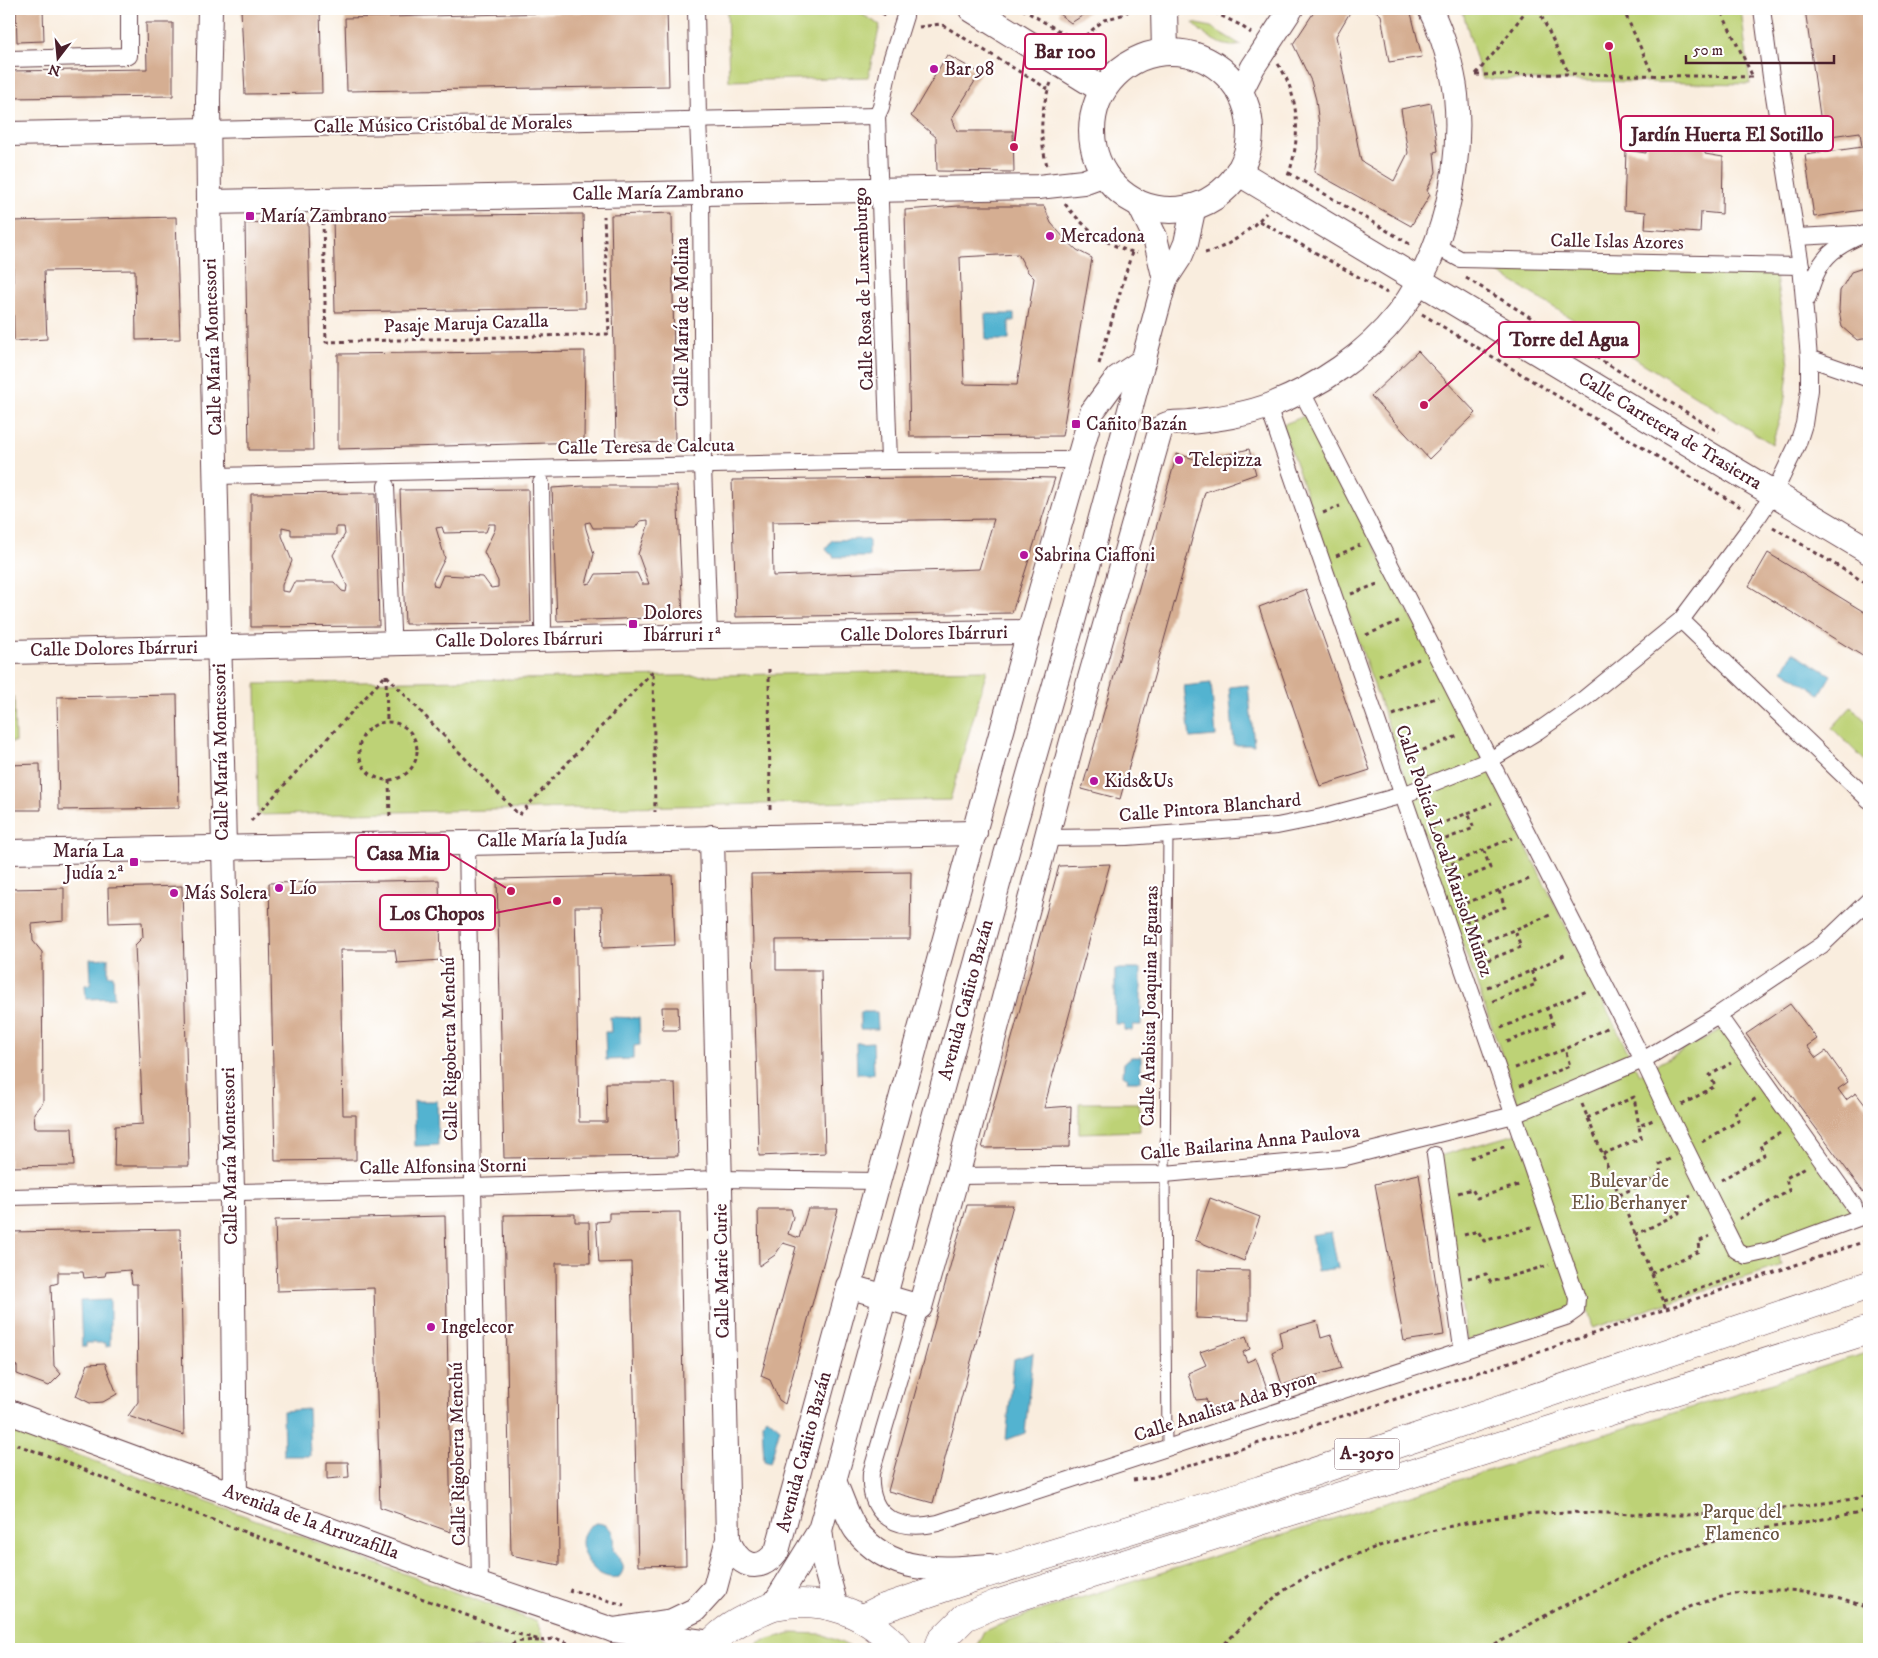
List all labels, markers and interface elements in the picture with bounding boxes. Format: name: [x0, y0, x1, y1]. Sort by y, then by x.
north arrow: [32, 32, 82, 82]
scale bar: [1686, 32, 1833, 64]
callout: Bar 100: [1025, 34, 1106, 69]
text: Bar 100: [1034, 40, 1096, 65]
text: 50 m: [1693, 41, 1723, 60]
place label: Bar 98: [944, 58, 994, 81]
text: N: [46, 59, 63, 80]
marker: Bar 98: [928, 63, 940, 75]
street label: Calle Músico Cristóbal de Morales: [314, 111, 572, 139]
callout: Jardín Huerta El Sotillo: [1621, 116, 1833, 151]
text: Jardín Huerta El Sotillo: [1629, 123, 1823, 148]
street label: Calle María Zambrano: [572, 180, 744, 206]
street label: Calle Rosa de Luxemburgo: [849, 187, 879, 391]
place label: María Zambrano: [260, 205, 387, 228]
marker: María Zambrano: [244, 210, 256, 222]
place label: Mercadona: [1060, 225, 1145, 248]
street label: Calle Islas Azores: [1550, 229, 1684, 255]
marker: Mercadona: [1044, 230, 1056, 242]
street label: Calle María de Molina: [671, 237, 694, 407]
street label: Calle María Montessori: [198, 258, 228, 436]
street label: Pasaje Maruja Cazalla: [383, 310, 549, 338]
callout: Torre del Agua: [1499, 322, 1639, 357]
text: Torre del Agua: [1508, 328, 1629, 353]
street label: Calle Carretera de Trasierra: [1574, 367, 1766, 495]
place label: Cañito Bazán: [1086, 413, 1187, 436]
marker: Cañito Bazán: [1070, 418, 1082, 430]
street label: Calle Teresa de Calcuta: [557, 434, 735, 460]
place label: Telepizza: [1189, 449, 1262, 472]
marker: Telepizza: [1173, 454, 1185, 466]
place label: Sabrina Ciaffoni: [1034, 544, 1155, 567]
marker: Sabrina Ciaffoni: [1018, 549, 1030, 561]
place label: Dolores Ibárruri 1ª: [643, 602, 721, 647]
marker: Dolores Ibárruri 1ª: [627, 618, 639, 630]
street label: Calle Dolores Ibárruri: [840, 621, 1008, 647]
street label: Calle Dolores Ibárruri: [435, 627, 603, 653]
street label: Calle Dolores Ibárruri: [30, 636, 198, 662]
street label: Calle María Montessori: [208, 663, 234, 841]
street label: Calle Policía Local Marisol Muñoz: [1390, 722, 1498, 980]
place label: Kids&Us: [1104, 770, 1173, 793]
marker: Kids&Us: [1088, 775, 1100, 787]
street label: Calle Pintora Blanchard: [1118, 789, 1302, 827]
street label: Calle María la Judía: [477, 827, 627, 853]
callout: Casa Mia: [356, 835, 449, 870]
place label: María La Judía 2ª: [53, 840, 124, 885]
text: Casa Mia: [366, 842, 440, 867]
marker: María La Judía 2ª: [128, 856, 140, 868]
place label: Lío: [289, 877, 317, 900]
place label: Más Solera: [184, 882, 268, 905]
marker: Lío: [273, 882, 285, 894]
street label: Calle Arabista Joaquina Eguaras: [1136, 885, 1165, 1127]
marker: Más Solera: [168, 887, 180, 899]
callout: Los Chopos: [380, 895, 495, 930]
text: Los Chopos: [390, 902, 485, 927]
street label: Avenida Cañito Bazán: [933, 917, 999, 1083]
street label: Calle Rigoberta Menchú: [437, 957, 463, 1141]
street label: Calle María Montessori: [217, 1067, 243, 1245]
street label: Calle Bailarina Anna Paulova: [1139, 1120, 1361, 1166]
street label: Calle Alfonsina Storni: [359, 1154, 527, 1180]
park label: Bulevar de Elio Berhanyer: [1571, 1170, 1687, 1215]
street label: Calle Marie Curie: [709, 1203, 735, 1339]
place label: Ingelecor: [441, 1316, 514, 1339]
marker: Ingelecor: [425, 1321, 437, 1333]
street label: Calle Rigoberta Menchú: [445, 1362, 471, 1546]
street label: Calle Analista Ada Byron: [1131, 1367, 1319, 1447]
street label: Avenida Cañito Bazán: [771, 1369, 837, 1535]
road number: A-3050: [1334, 1438, 1400, 1470]
street label: Avenida de la Arruzafilla: [220, 1479, 402, 1565]
park label: Parque del Flamenco: [1702, 1501, 1782, 1546]

